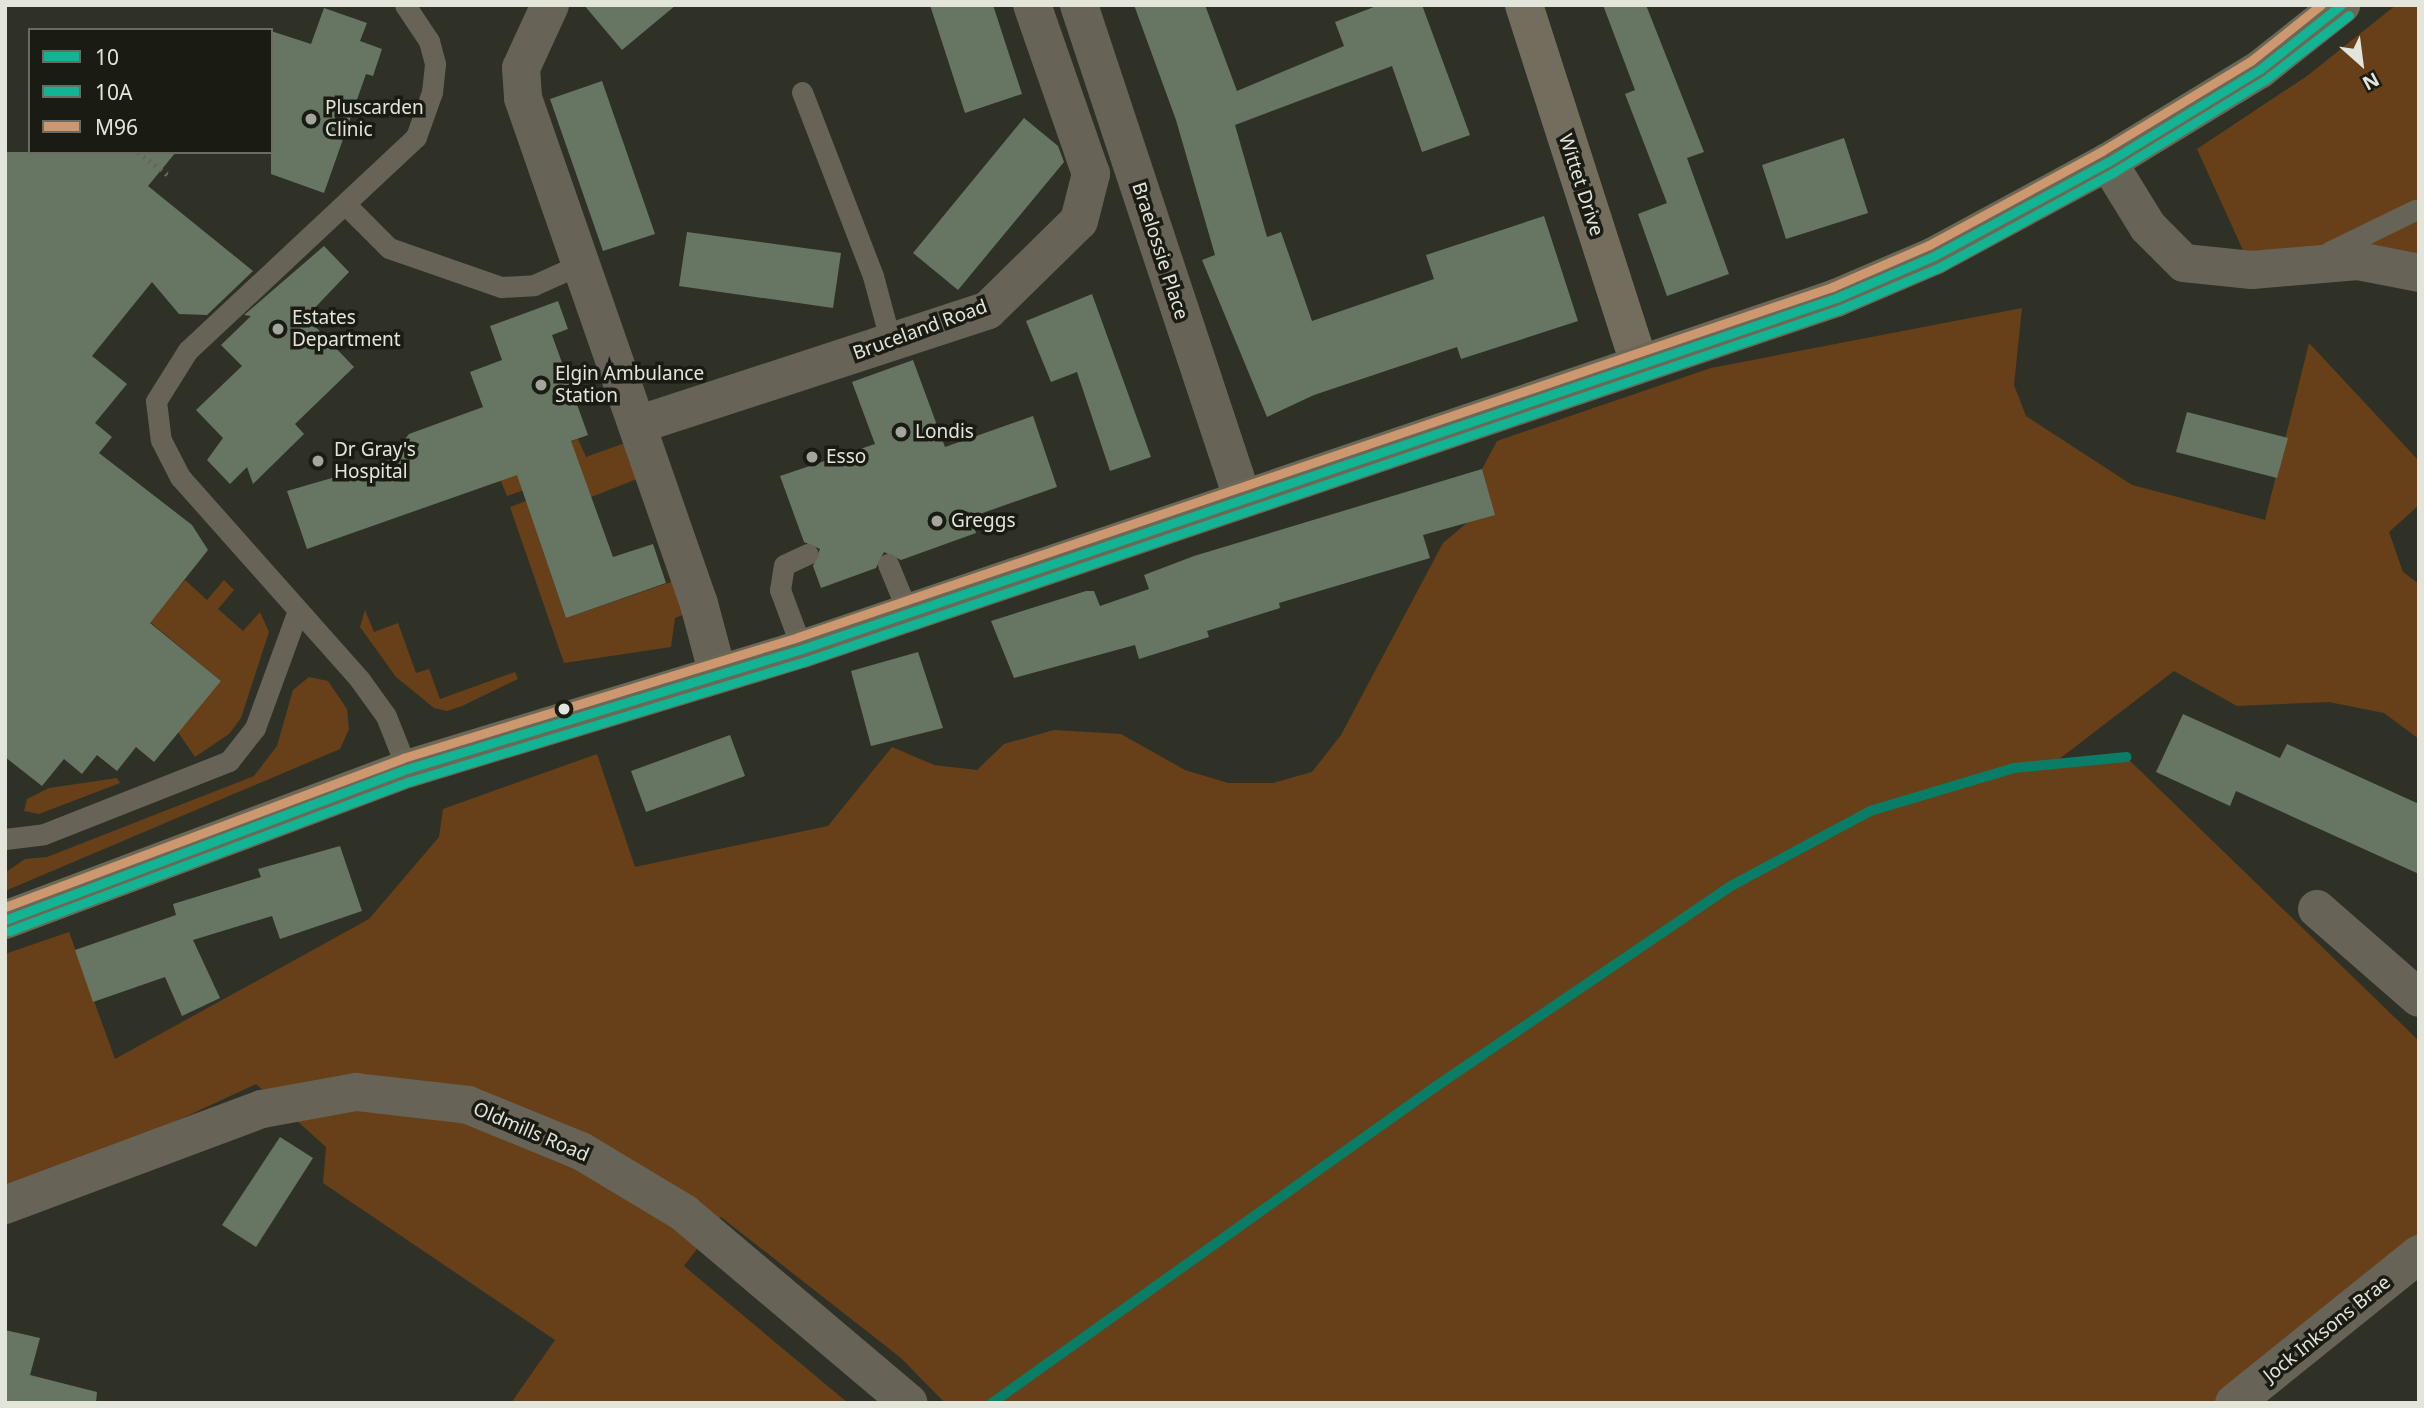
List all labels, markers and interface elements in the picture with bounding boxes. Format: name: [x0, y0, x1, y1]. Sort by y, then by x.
legend: [28, 28, 273, 154]
north arrow: [2326, 28, 2396, 98]
text: 10: [95, 43, 119, 71]
text: N: [2358, 66, 2384, 97]
text: 10A: [95, 78, 132, 106]
place label: Pluscarden Clinic: [325, 97, 424, 141]
marker: Pluscarden Clinic: [303, 111, 319, 127]
text: M96: [95, 113, 138, 141]
street label: Wittet Drive: [1554, 131, 1608, 239]
street label: Braelossie Place: [1127, 179, 1193, 323]
street label: Bruceland Road: [850, 295, 990, 365]
place label: Estates Department: [292, 307, 401, 351]
marker: Estates Department: [270, 321, 286, 337]
place label: Elgin Ambulance Station: [555, 363, 704, 407]
marker: Elgin Ambulance Station: [533, 377, 549, 393]
place label: Londis: [915, 421, 974, 443]
marker: Londis: [893, 424, 909, 440]
place label: Dr Gray's Hospital: [334, 439, 416, 483]
place label: Esso: [826, 446, 866, 468]
marker: Esso: [804, 449, 820, 465]
marker: Dr Gray's Hospital: [308, 451, 328, 471]
place label: Greggs: [951, 510, 1015, 532]
marker: Greggs: [929, 513, 945, 529]
unlabelled marker: [557, 702, 571, 716]
street label: Oldmills Road: [470, 1097, 592, 1167]
street label: Jock Inksons Brae: [2259, 1271, 2395, 1387]

